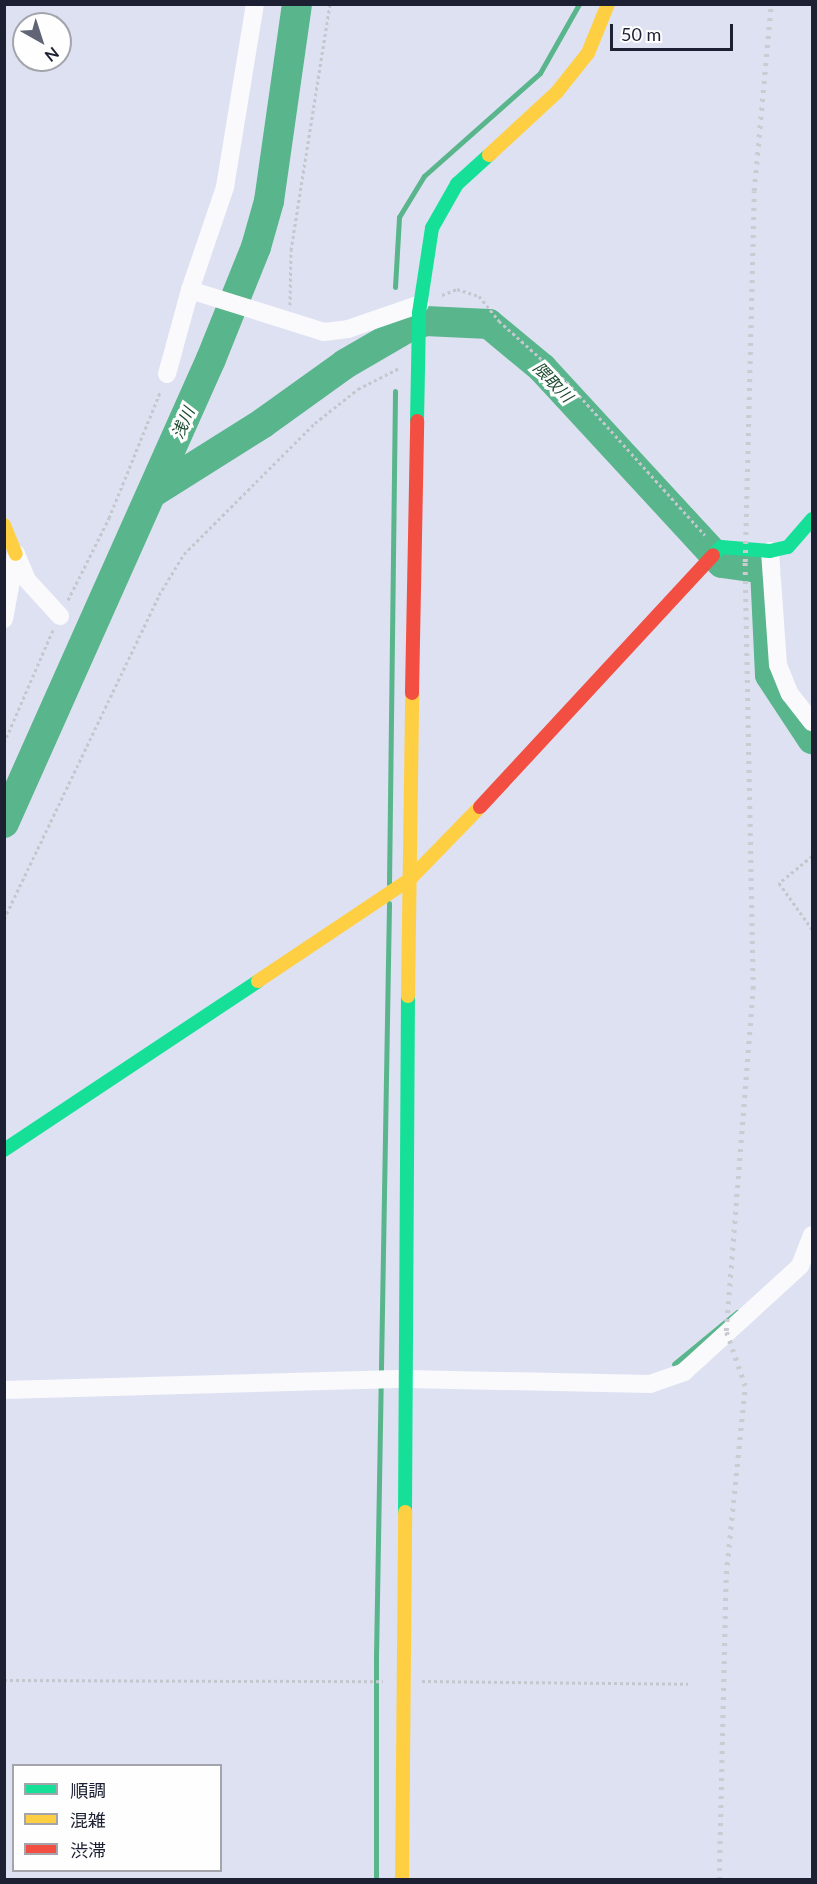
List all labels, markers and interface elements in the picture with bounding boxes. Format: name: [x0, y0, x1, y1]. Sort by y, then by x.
north arrow: [12, 12, 72, 72]
scale bar: [613, 12, 736, 50]
text: 50 m: [621, 23, 661, 45]
text: N: [42, 44, 63, 66]
water label: 隈取川: [529, 358, 577, 406]
water label: 浅川: [168, 404, 198, 442]
legend: [12, 1764, 222, 1872]
text: 順調: [70, 1779, 106, 1801]
text: 混雑: [70, 1809, 106, 1831]
text: 渋滞: [70, 1839, 106, 1861]

